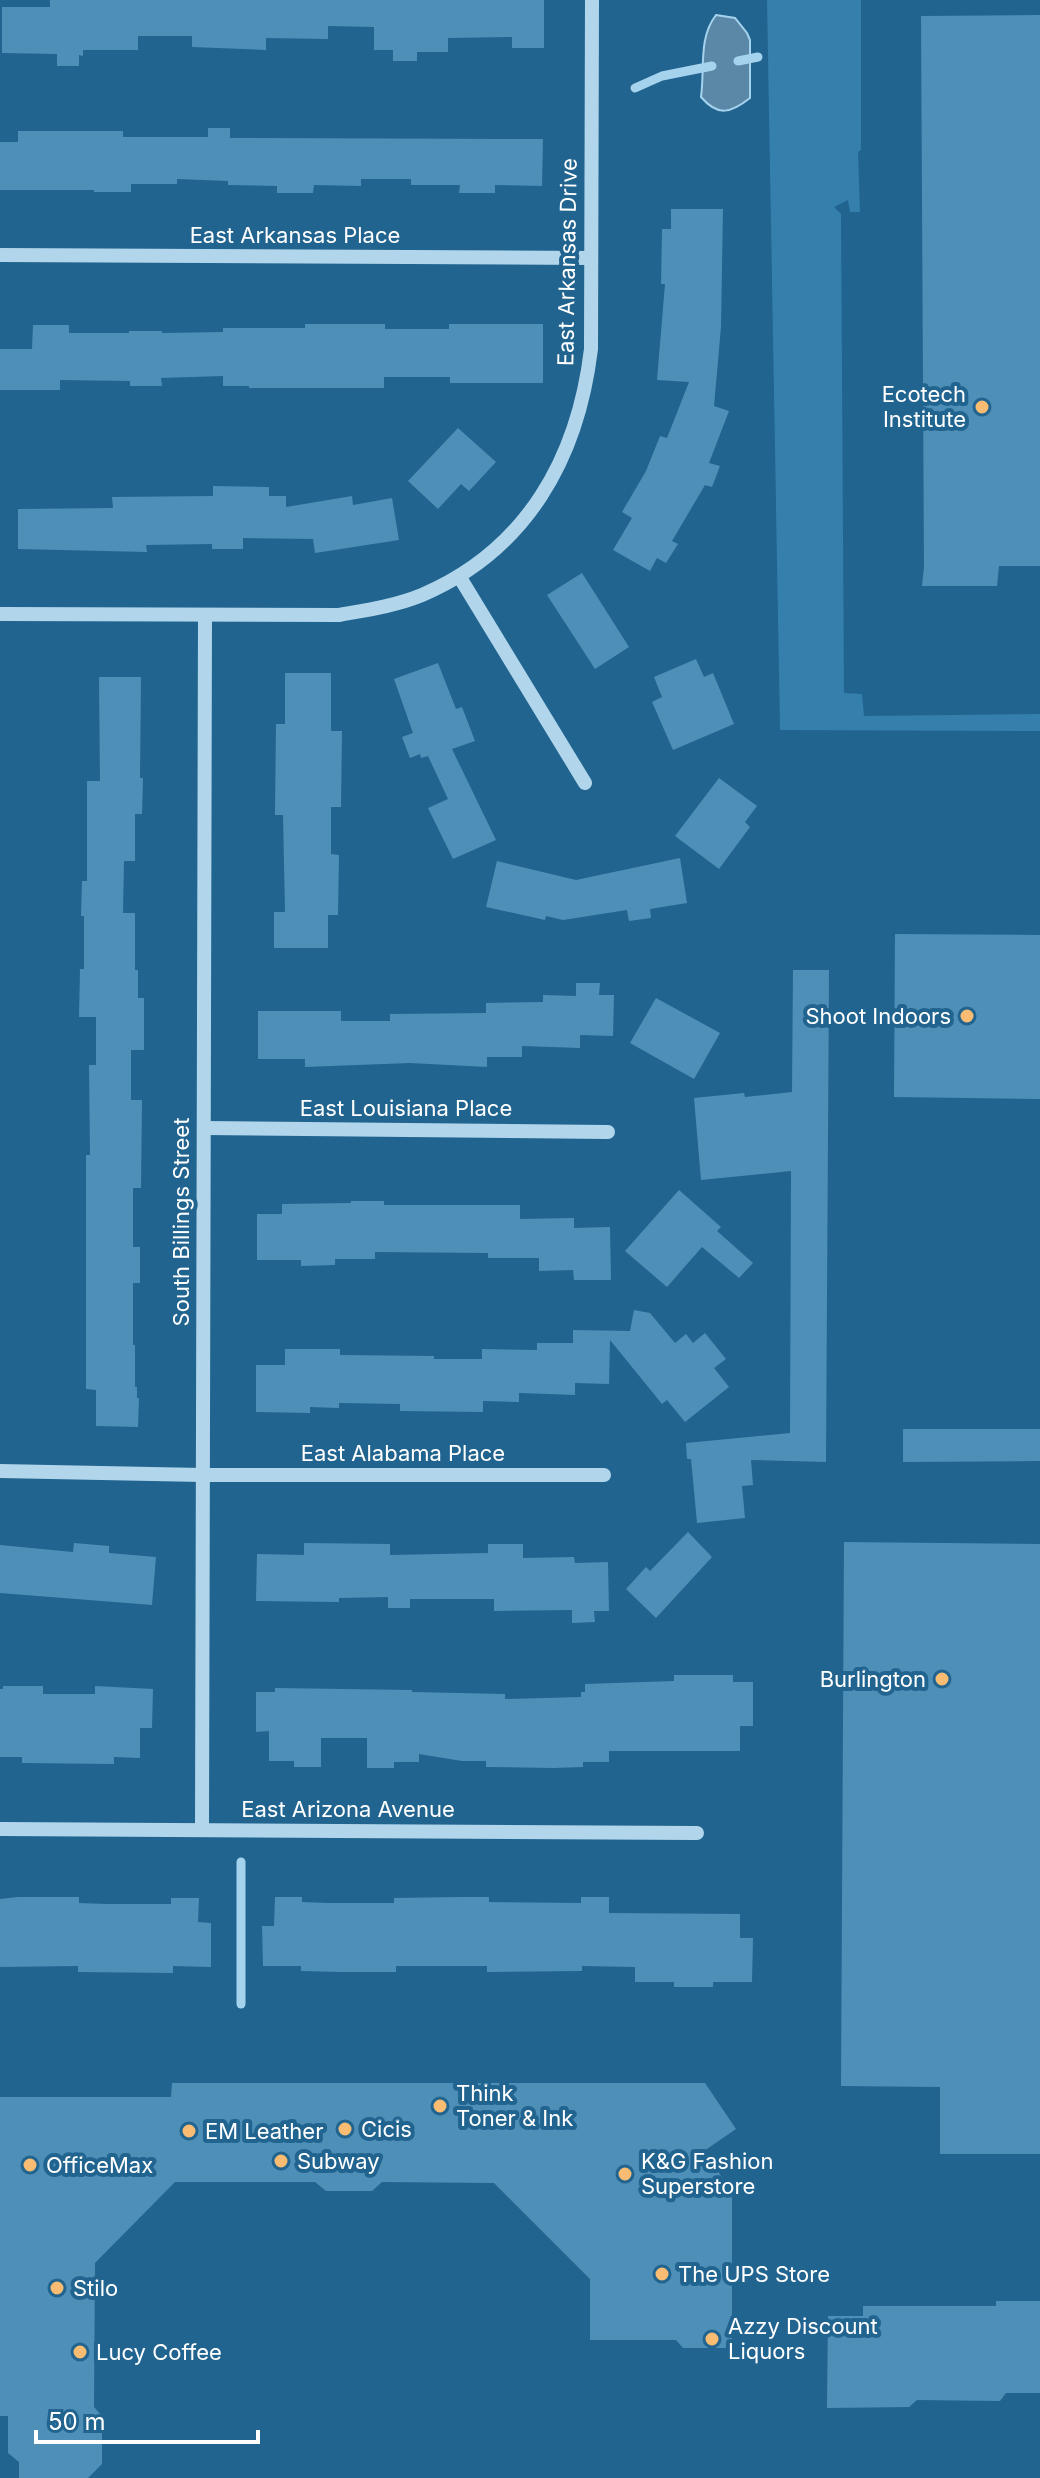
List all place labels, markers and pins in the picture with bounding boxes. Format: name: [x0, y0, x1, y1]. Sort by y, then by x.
place label: Ecotech Institute: [882, 381, 966, 432]
marker: Ecotech Institute: [973, 398, 991, 416]
place label: Shoot Indoors: [805, 1003, 951, 1029]
marker: Shoot Indoors: [958, 1007, 976, 1025]
place label: Burlington: [820, 1666, 926, 1692]
marker: Burlington: [933, 1670, 951, 1688]
place label: Think Toner & Ink: [456, 2080, 573, 2131]
marker: Think Toner & Ink: [431, 2097, 449, 2115]
place label: Cicis: [361, 2116, 412, 2142]
place label: EM Leather: [205, 2118, 323, 2144]
marker: Cicis: [336, 2120, 354, 2138]
marker: EM Leather: [180, 2122, 198, 2140]
place label: Subway: [297, 2148, 380, 2174]
place label: K&G Fashion Superstore: [641, 2148, 774, 2199]
place label: OfficeMax: [46, 2152, 153, 2178]
marker: Subway: [272, 2152, 290, 2170]
marker: OfficeMax: [21, 2156, 39, 2174]
marker: K&G Fashion Superstore: [616, 2165, 634, 2183]
place label: The UPS Store: [678, 2261, 830, 2287]
marker: The UPS Store: [653, 2265, 671, 2283]
place label: Stilo: [73, 2275, 118, 2301]
marker: Stilo: [48, 2279, 66, 2297]
place label: Azzy Discount Liquors: [728, 2313, 878, 2364]
marker: Azzy Discount Liquors: [703, 2330, 721, 2348]
place label: Lucy Coffee: [96, 2339, 222, 2365]
marker: Lucy Coffee: [71, 2343, 89, 2361]

